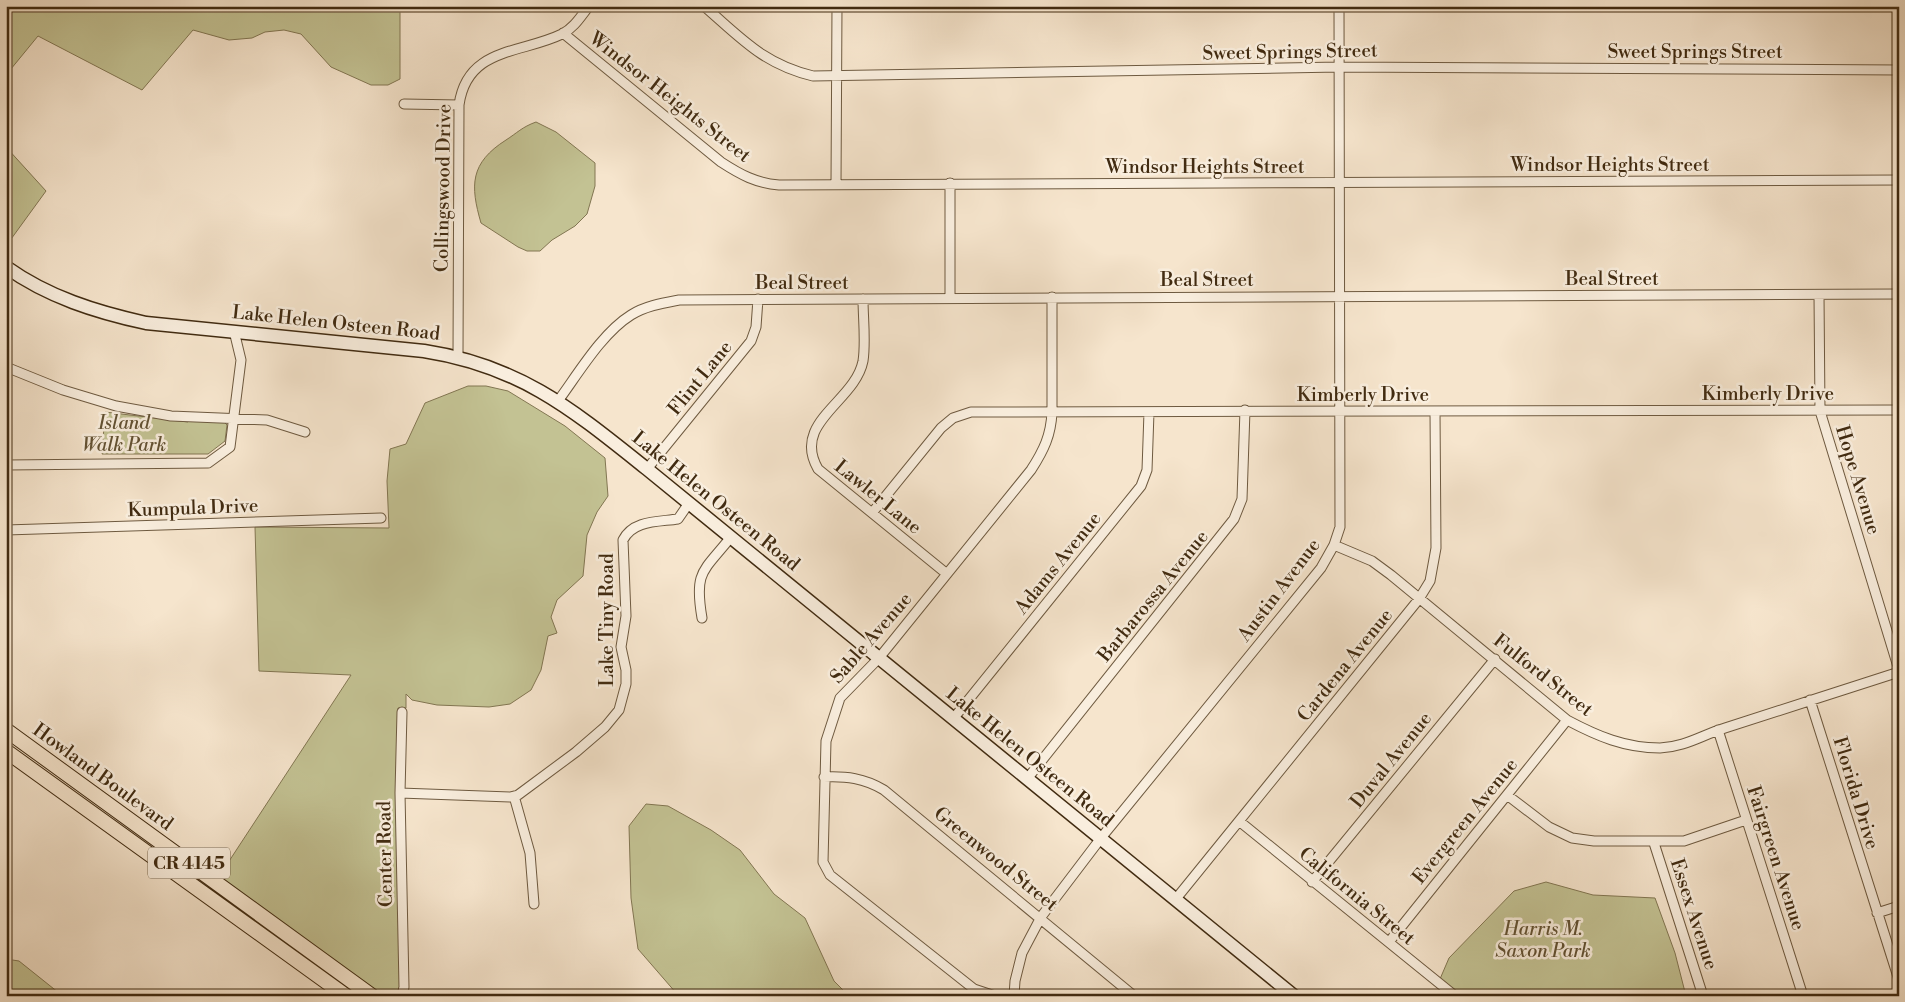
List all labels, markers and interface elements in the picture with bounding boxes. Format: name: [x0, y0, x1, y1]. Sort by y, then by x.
street label: Windsor Heights Street: [583, 26, 756, 168]
street label: Sweet Springs Street: [1202, 38, 1378, 66]
street label: Sweet Springs Street: [1607, 40, 1783, 64]
street label: Collingswood Drive: [430, 104, 456, 272]
street label: Windsor Heights Street: [1510, 153, 1710, 177]
street label: Windsor Heights Street: [1105, 155, 1305, 179]
street label: Beal Street: [1564, 267, 1659, 291]
street label: Beal Street: [1159, 268, 1254, 292]
street label: Beal Street: [754, 271, 849, 295]
street label: Lake Helen Osteen Road: [231, 300, 441, 346]
street label: Flint Lane: [663, 336, 737, 420]
street label: Kimberly Drive: [1702, 382, 1834, 406]
street label: Kimberly Drive: [1297, 383, 1429, 407]
park label: Island Walk Park: [82, 411, 166, 457]
street label: Hope Avenue: [1830, 422, 1886, 538]
street label: Lake Helen Osteen Road: [627, 426, 805, 576]
street label: Lawler Lane: [829, 454, 927, 540]
street label: Kumpula Drive: [127, 494, 259, 522]
street label: Adams Avenue: [1009, 507, 1107, 620]
street label: Barbarossa Avenue: [1092, 525, 1214, 668]
street label: Austin Avenue: [1232, 534, 1326, 647]
street label: Lake Tiny Road: [595, 553, 619, 687]
street label: Sable Avenue: [825, 587, 917, 689]
street label: Cardena Avenue: [1292, 604, 1398, 726]
street label: Fulford Street: [1488, 628, 1598, 722]
street label: Lake Helen Osteen Road: [941, 682, 1119, 832]
street label: Duval Avenue: [1345, 707, 1437, 813]
street label: Howland Boulevard: [28, 718, 178, 836]
street label: Florida Drive: [1828, 734, 1884, 852]
street label: Evergreen Avenue: [1407, 753, 1523, 889]
street label: Fairgreen Avenue: [1741, 783, 1811, 933]
street label: Center Road: [372, 800, 398, 907]
street label: Greenwood Street: [929, 801, 1063, 917]
street label: California Street: [1294, 842, 1420, 950]
road number: CR 4145: [148, 848, 230, 878]
street label: Essex Avenue: [1665, 855, 1723, 973]
park label: Harris M. Saxon Park: [1495, 917, 1591, 963]

